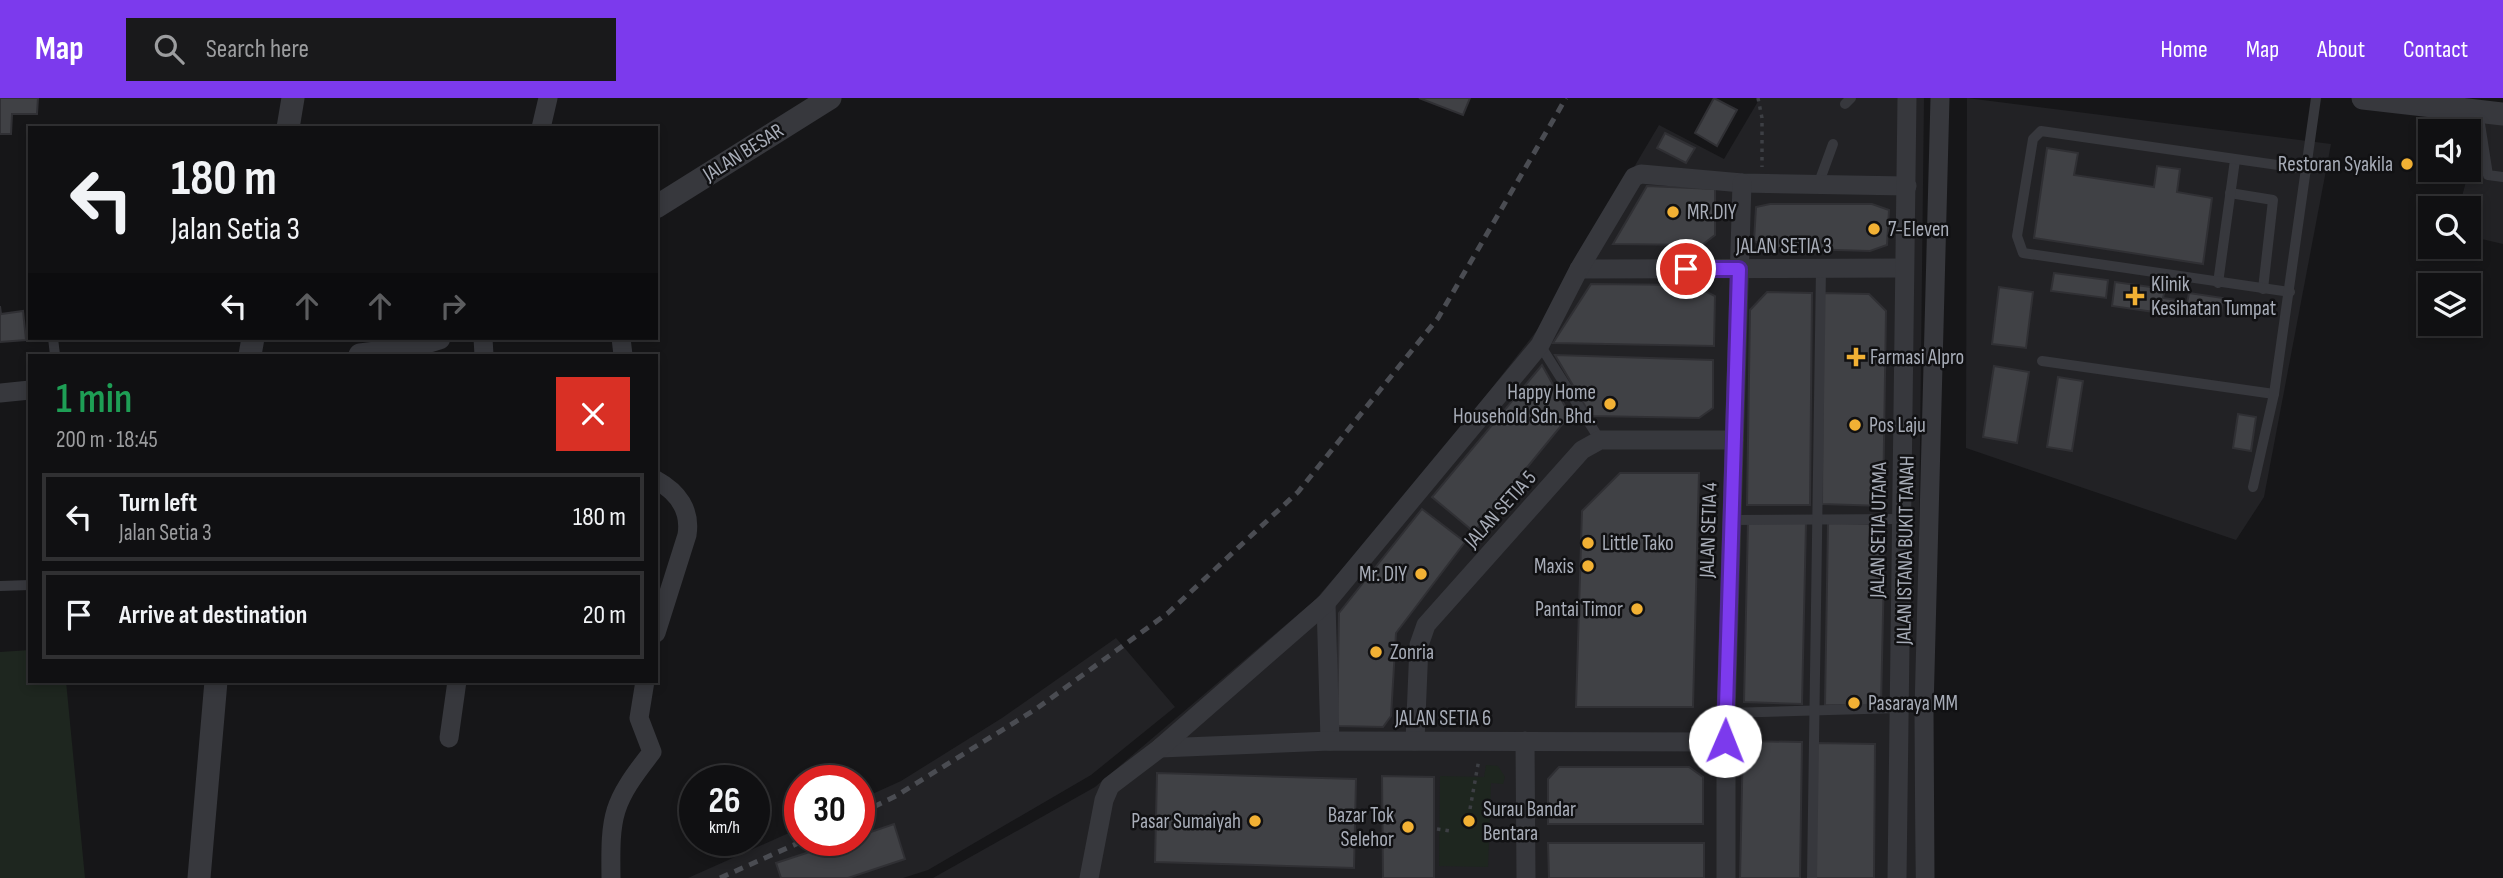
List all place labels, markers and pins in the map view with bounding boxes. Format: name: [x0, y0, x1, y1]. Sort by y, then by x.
place label: Restoran Syakila: [2278, 152, 2393, 177]
marker: Restoran Syakila: [2399, 156, 2415, 172]
place label: MR.DIY: [1687, 200, 1737, 225]
marker: MR.DIY: [1665, 204, 1681, 220]
place label: 7-Eleven: [1888, 217, 1949, 242]
marker: 7-Eleven: [1866, 221, 1882, 237]
pin: [1656, 239, 1716, 299]
place label: Klinik Kesihatan Tumpat: [2151, 272, 2276, 321]
marker: Klinik Kesihatan Tumpat: [2125, 286, 2145, 306]
place label: Farmasi Alpro: [1870, 345, 1964, 370]
marker: Farmasi Alpro: [1848, 349, 1864, 365]
place label: Happy Home Household Sdn. Bhd.: [1453, 380, 1596, 429]
marker: Happy Home Household Sdn. Bhd.: [1602, 396, 1618, 412]
place label: Pos Laju: [1869, 413, 1926, 438]
marker: Pos Laju: [1847, 417, 1863, 433]
place label: Little Tako: [1602, 531, 1674, 556]
marker: Little Tako: [1580, 535, 1596, 551]
place label: Maxis: [1534, 554, 1574, 579]
marker: Maxis: [1580, 558, 1596, 574]
place label: Mr. DIY: [1359, 562, 1407, 587]
marker: Mr. DIY: [1413, 566, 1429, 582]
place label: Pantai Timor: [1535, 597, 1623, 622]
marker: Pantai Timor: [1629, 601, 1645, 617]
place label: Zonria: [1390, 640, 1434, 665]
marker: Zonria: [1368, 644, 1384, 660]
place label: Pasaraya MM: [1868, 691, 1958, 716]
marker: Pasaraya MM: [1846, 695, 1862, 711]
place label: Surau Bandar Bentara: [1483, 797, 1576, 846]
place label: Bazar Tok Selehor: [1328, 803, 1394, 852]
place label: Pasar Sumaiyah: [1131, 809, 1241, 834]
marker: Pasar Sumaiyah: [1247, 813, 1263, 829]
marker: Surau Bandar Bentara: [1461, 813, 1477, 829]
marker: Bazar Tok Selehor: [1400, 819, 1416, 835]

